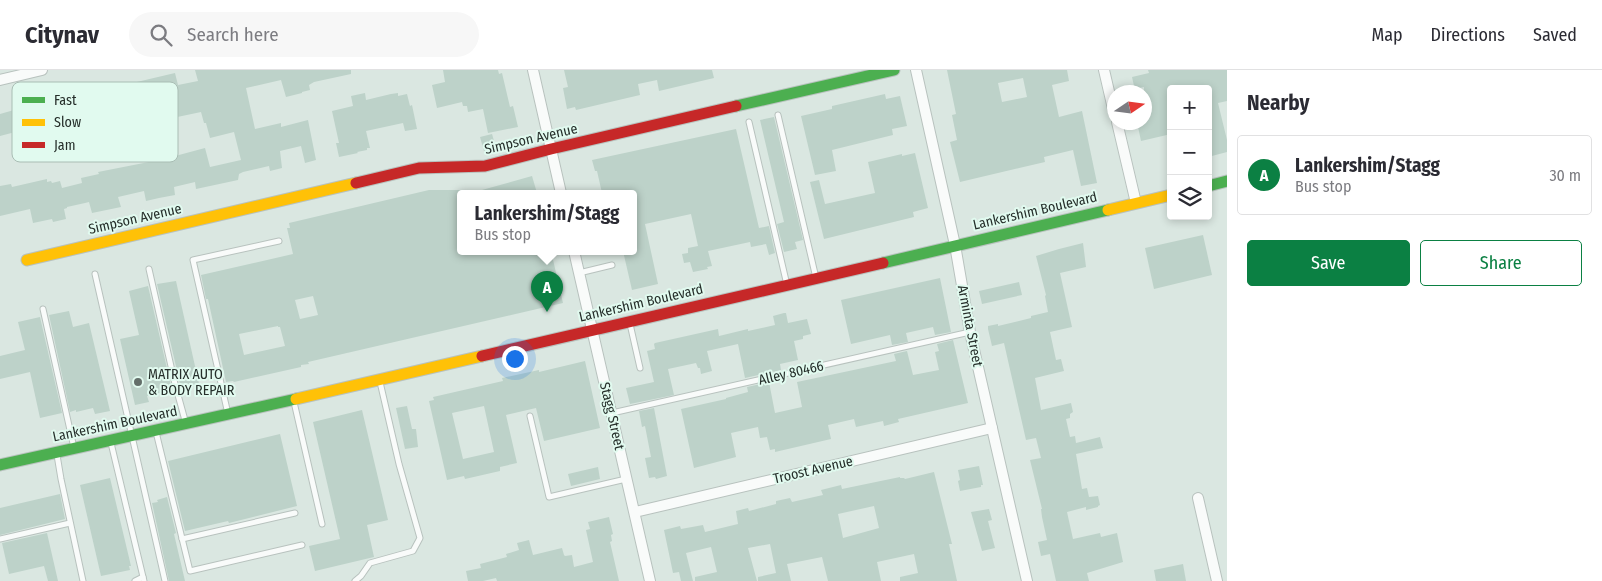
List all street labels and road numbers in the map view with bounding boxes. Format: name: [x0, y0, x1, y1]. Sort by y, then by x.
street label: Simpson Avenue: [483, 120, 579, 158]
street label: Lankershim Boulevard: [971, 188, 1099, 234]
street label: Simpson Avenue: [87, 200, 183, 238]
street label: Lankershim Boulevard: [577, 280, 705, 326]
street label: Arminta Street: [954, 284, 986, 369]
street label: Alley 80466: [757, 357, 825, 389]
street label: Stagg Street: [596, 380, 628, 452]
street label: Lankershim Boulevard: [51, 402, 179, 446]
street label: Troost Avenue: [772, 453, 855, 487]

